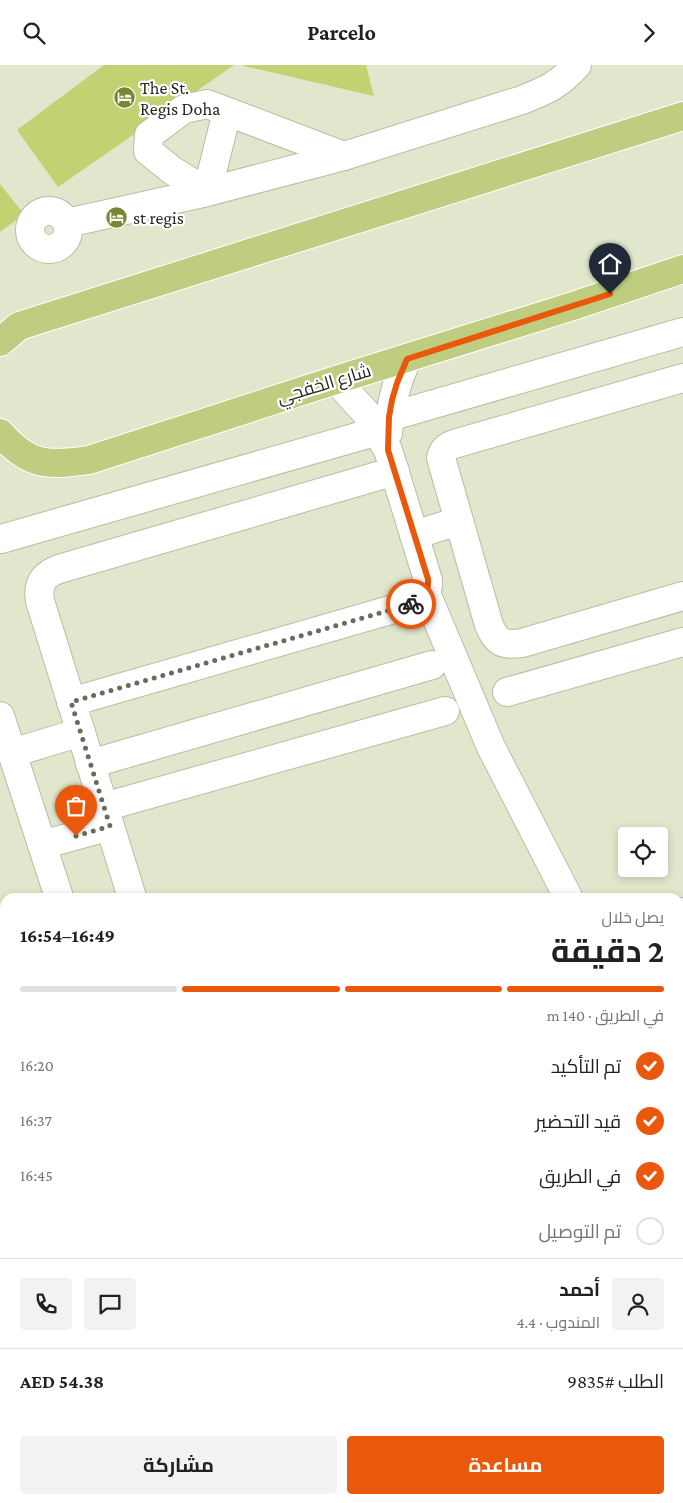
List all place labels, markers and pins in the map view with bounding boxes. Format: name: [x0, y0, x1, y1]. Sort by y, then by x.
place label: The St. Regis Doha: [140, 78, 220, 119]
hotel icon: The St. Regis Doha: [112, 86, 136, 110]
hotel icon: st regis: [105, 206, 129, 230]
place label: st regis: [133, 208, 184, 228]
pin: [589, 243, 631, 294]
pin: [55, 785, 97, 836]

